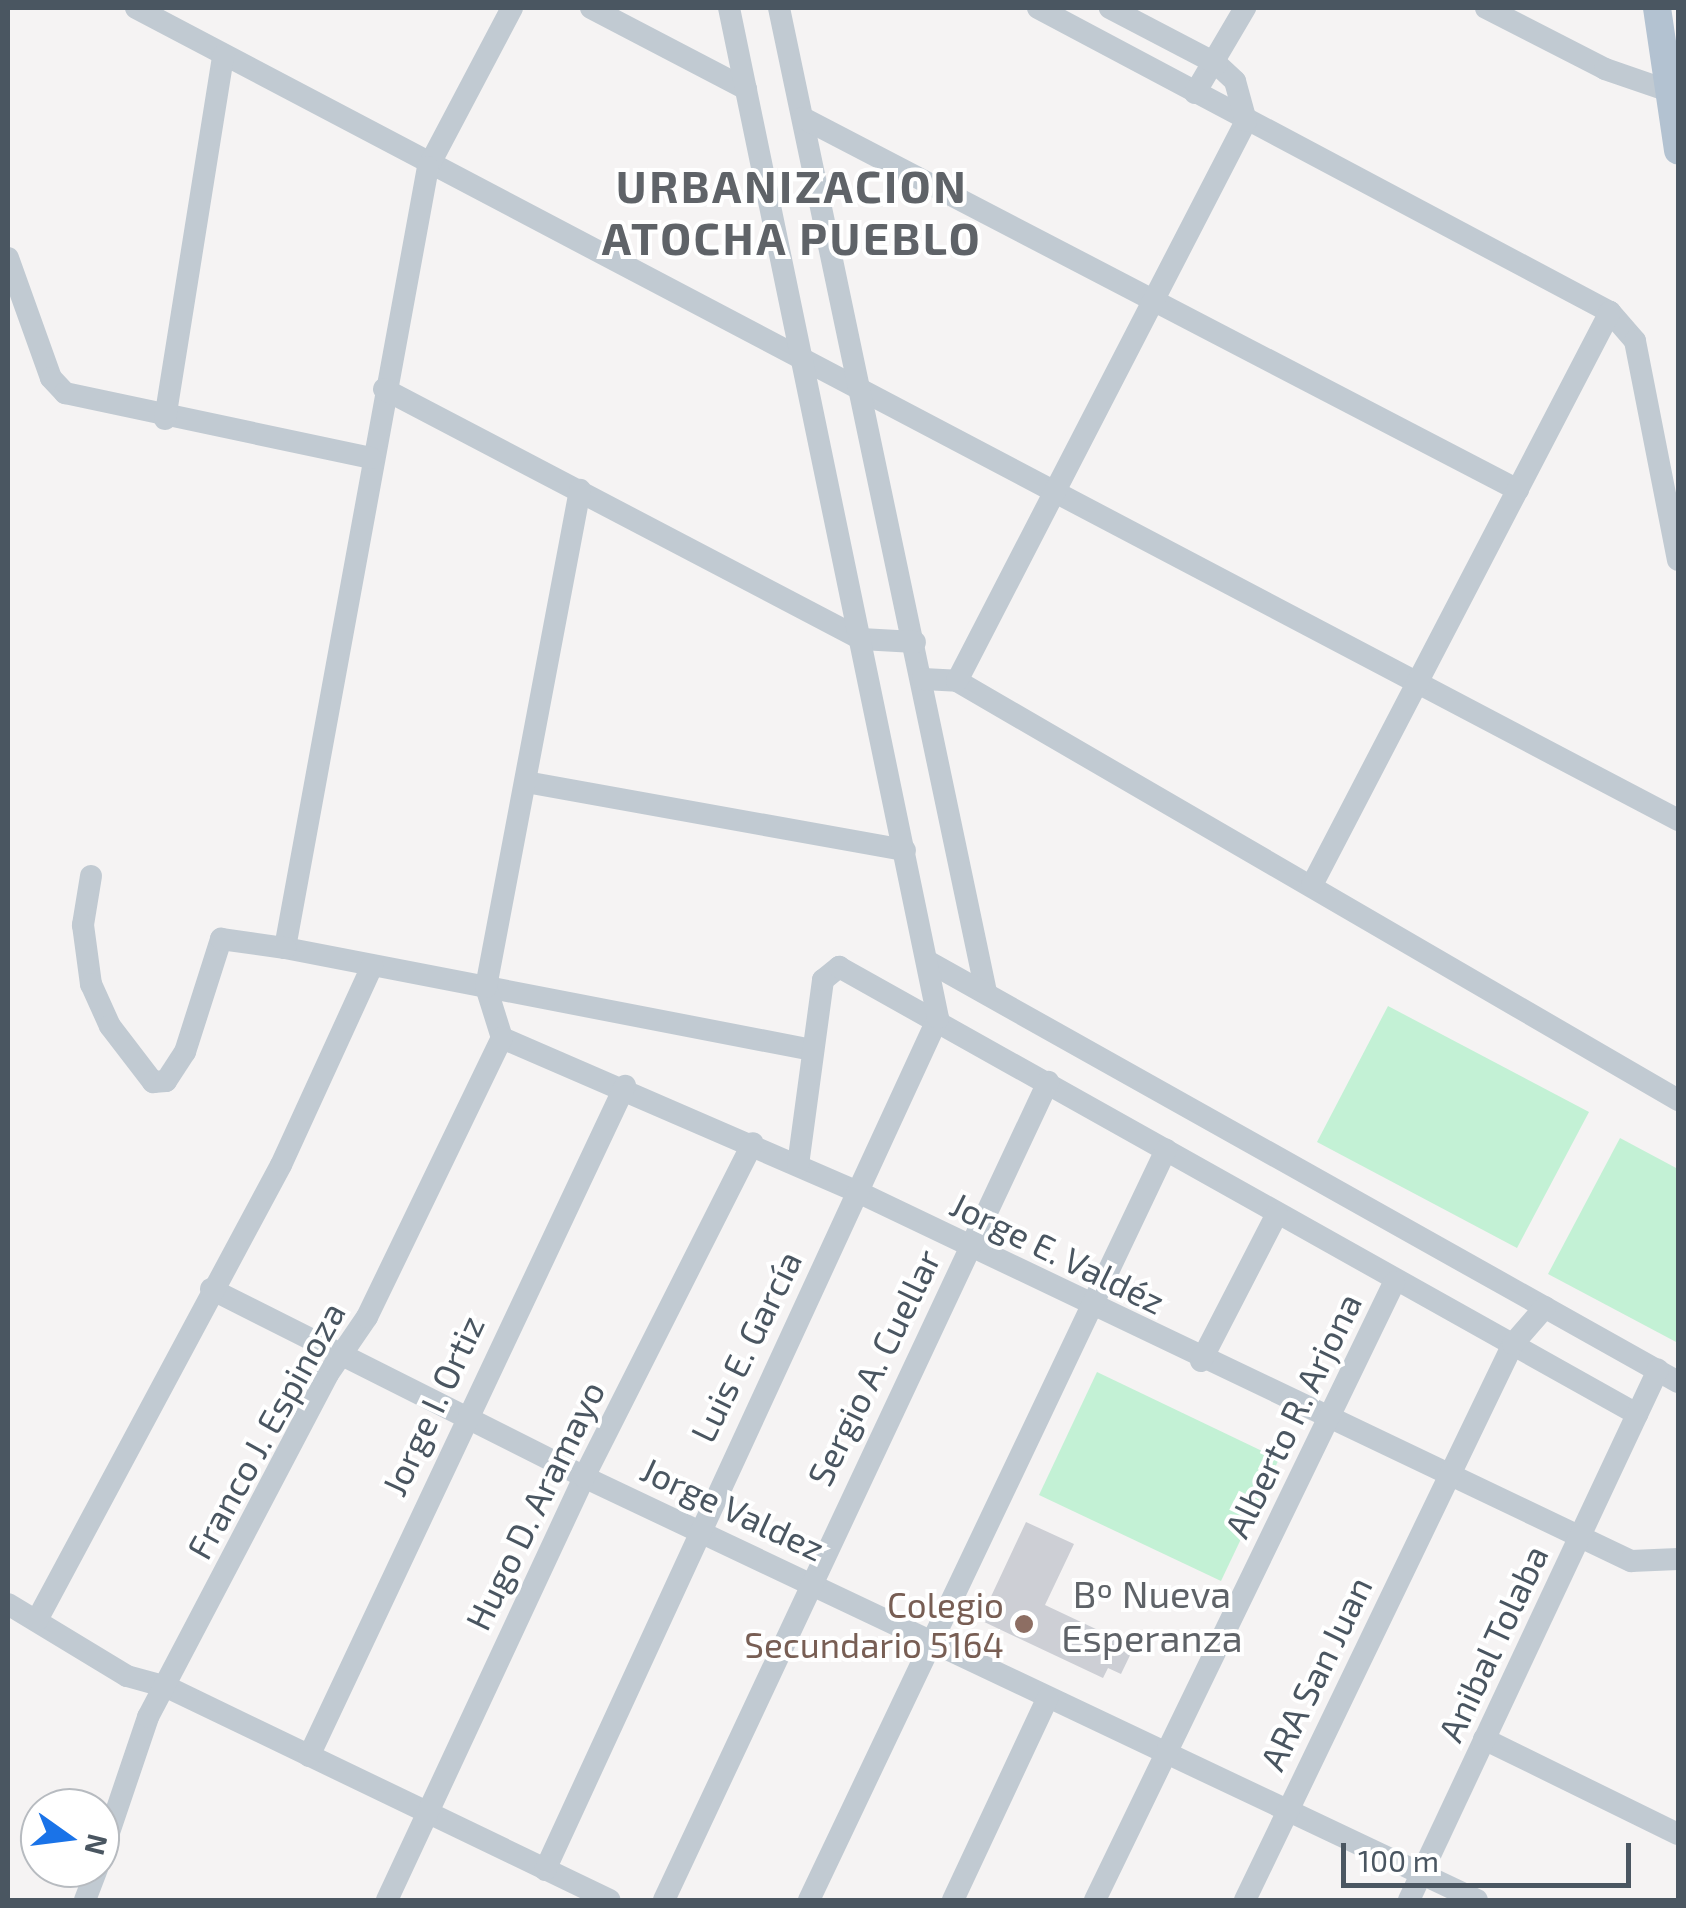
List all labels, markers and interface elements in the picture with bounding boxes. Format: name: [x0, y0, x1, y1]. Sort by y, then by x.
district label: URBANIZACION ATOCHA PUEBLO: [601, 159, 983, 265]
street label: Jorge E. Valdéz: [944, 1182, 1172, 1322]
street label: Sergio A. Cuellar: [797, 1242, 949, 1492]
street label: Luis E. García: [681, 1244, 809, 1448]
street label: Alberto R. Arjona: [1215, 1286, 1369, 1544]
street label: Franco J. Espinoza: [177, 1294, 353, 1566]
street label: Jorge I. Ortiz: [372, 1308, 492, 1502]
street label: Hugo D. Aramayo: [455, 1373, 613, 1637]
street label: Jorge Valdez: [634, 1447, 832, 1569]
street label: Anibal Tolaba: [1428, 1538, 1556, 1748]
street label: ARA San Juan: [1250, 1569, 1380, 1777]
district label: Bº Nueva Esperanza: [1050, 1571, 1254, 1660]
place label: Colegio Secundario 5164: [744, 1583, 1004, 1665]
marker: Colegio Secundario 5164: [1013, 1613, 1035, 1635]
north arrow: [20, 1788, 120, 1888]
scale bar: [1346, 1823, 1636, 1885]
text: N: [78, 1831, 116, 1859]
text: 100 m: [1358, 1842, 1439, 1878]

